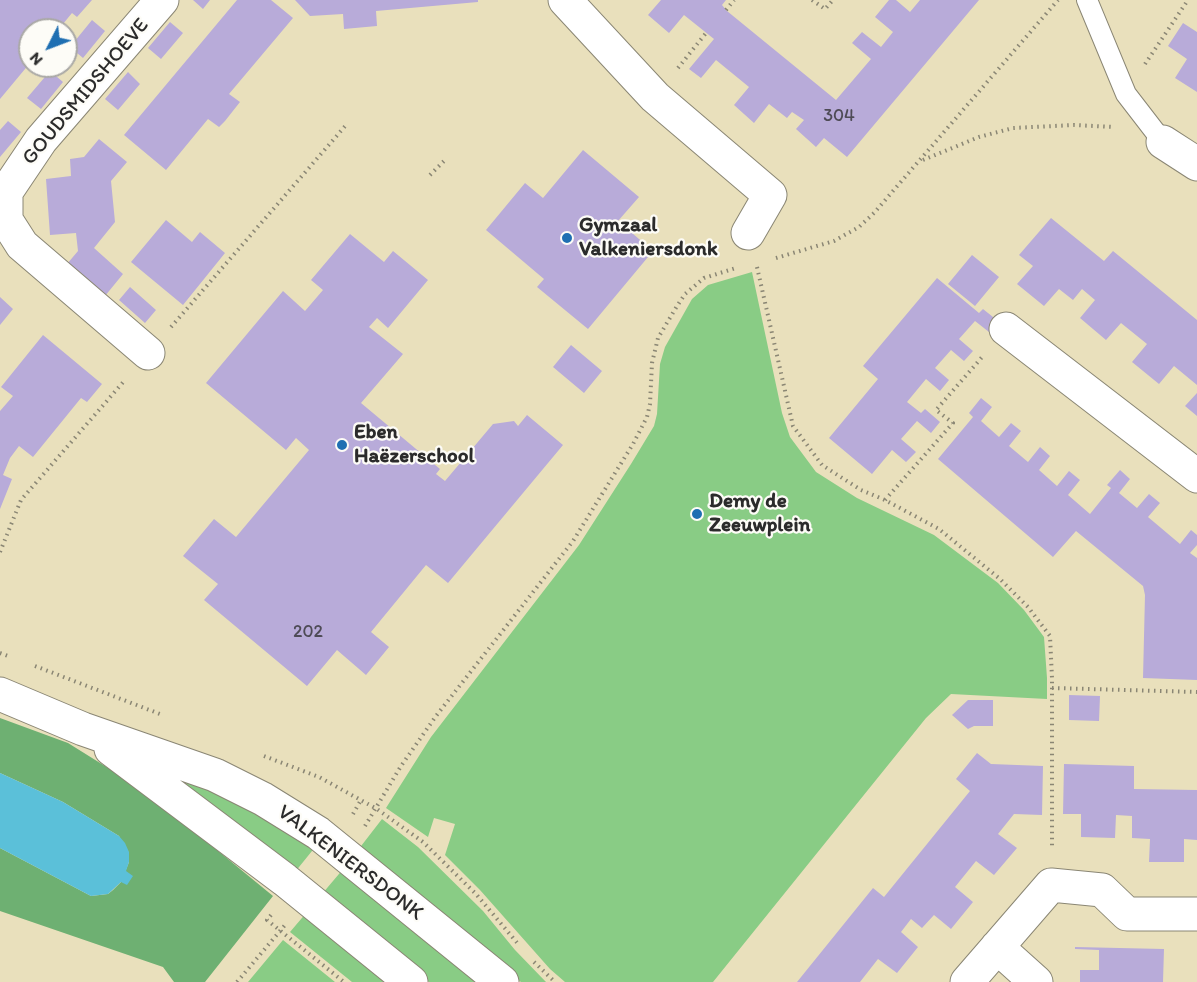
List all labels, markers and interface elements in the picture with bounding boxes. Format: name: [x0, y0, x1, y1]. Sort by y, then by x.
street label: GOUDSMIDSHOEVE: [17, 14, 155, 170]
north arrow: [18, 18, 78, 78]
text: N: [25, 49, 46, 69]
house number: 304: [823, 105, 855, 127]
place label: Gymzaal Valkeniersdonk: [579, 213, 718, 263]
marker: Gymzaal Valkeniersdonk: [560, 231, 574, 245]
place label: Eben Haëzerschool: [354, 420, 474, 470]
marker: Eben Haëzerschool: [335, 438, 349, 452]
place label: Demy de Zeeuwplein: [709, 489, 810, 539]
marker: Demy de Zeeuwplein: [690, 507, 704, 521]
house number: 202: [293, 621, 323, 643]
street label: VALKENIERSDONK: [272, 800, 428, 926]

